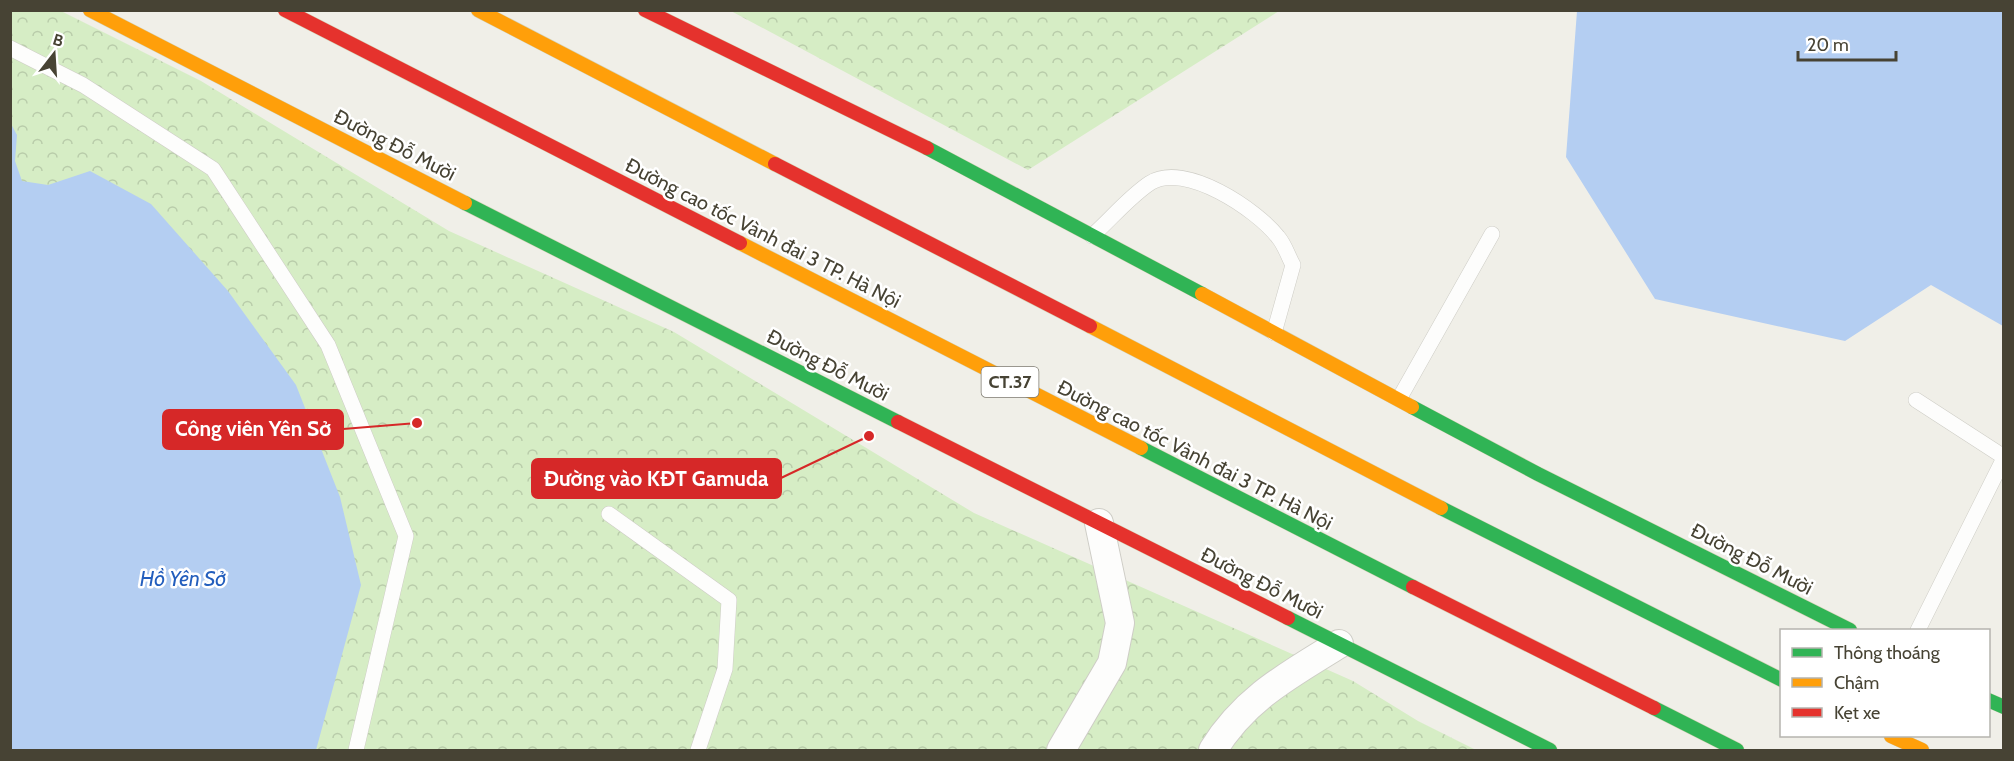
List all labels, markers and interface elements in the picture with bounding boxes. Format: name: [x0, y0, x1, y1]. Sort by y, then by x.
north arrow: [24, 24, 84, 84]
scale bar: [1798, 24, 1896, 62]
text: B: [51, 30, 66, 51]
text: 20 m: [1807, 34, 1849, 56]
street label: Đường Đỗ Mười: [330, 104, 460, 186]
street label: Đường cao tốc Vành đai 3 TP. Hà Nội: [621, 153, 905, 313]
street label: Đường Đỗ Mười: [763, 324, 893, 406]
road number: CT.37: [982, 367, 1038, 397]
street label: Đường cao tốc Vành đai 3 TP. Hà Nội: [1053, 375, 1337, 535]
callout: Công viên Yên Sở: [163, 410, 343, 449]
text: Công viên Yên Sở: [175, 416, 331, 441]
callout: Đường vào KĐT Gamuda: [532, 459, 781, 498]
text: Đường vào KĐT Gamuda: [544, 466, 769, 491]
street label: Đường Đỗ Mười: [1687, 518, 1817, 600]
street label: Đường Đỗ Mười: [1197, 542, 1327, 624]
water label: Hồ Yên Sở: [140, 566, 226, 591]
legend: [1780, 629, 1990, 737]
text: Thông thoáng: [1834, 642, 1941, 664]
text: Chậm: [1834, 672, 1879, 694]
text: Kẹt xe: [1834, 702, 1880, 724]

